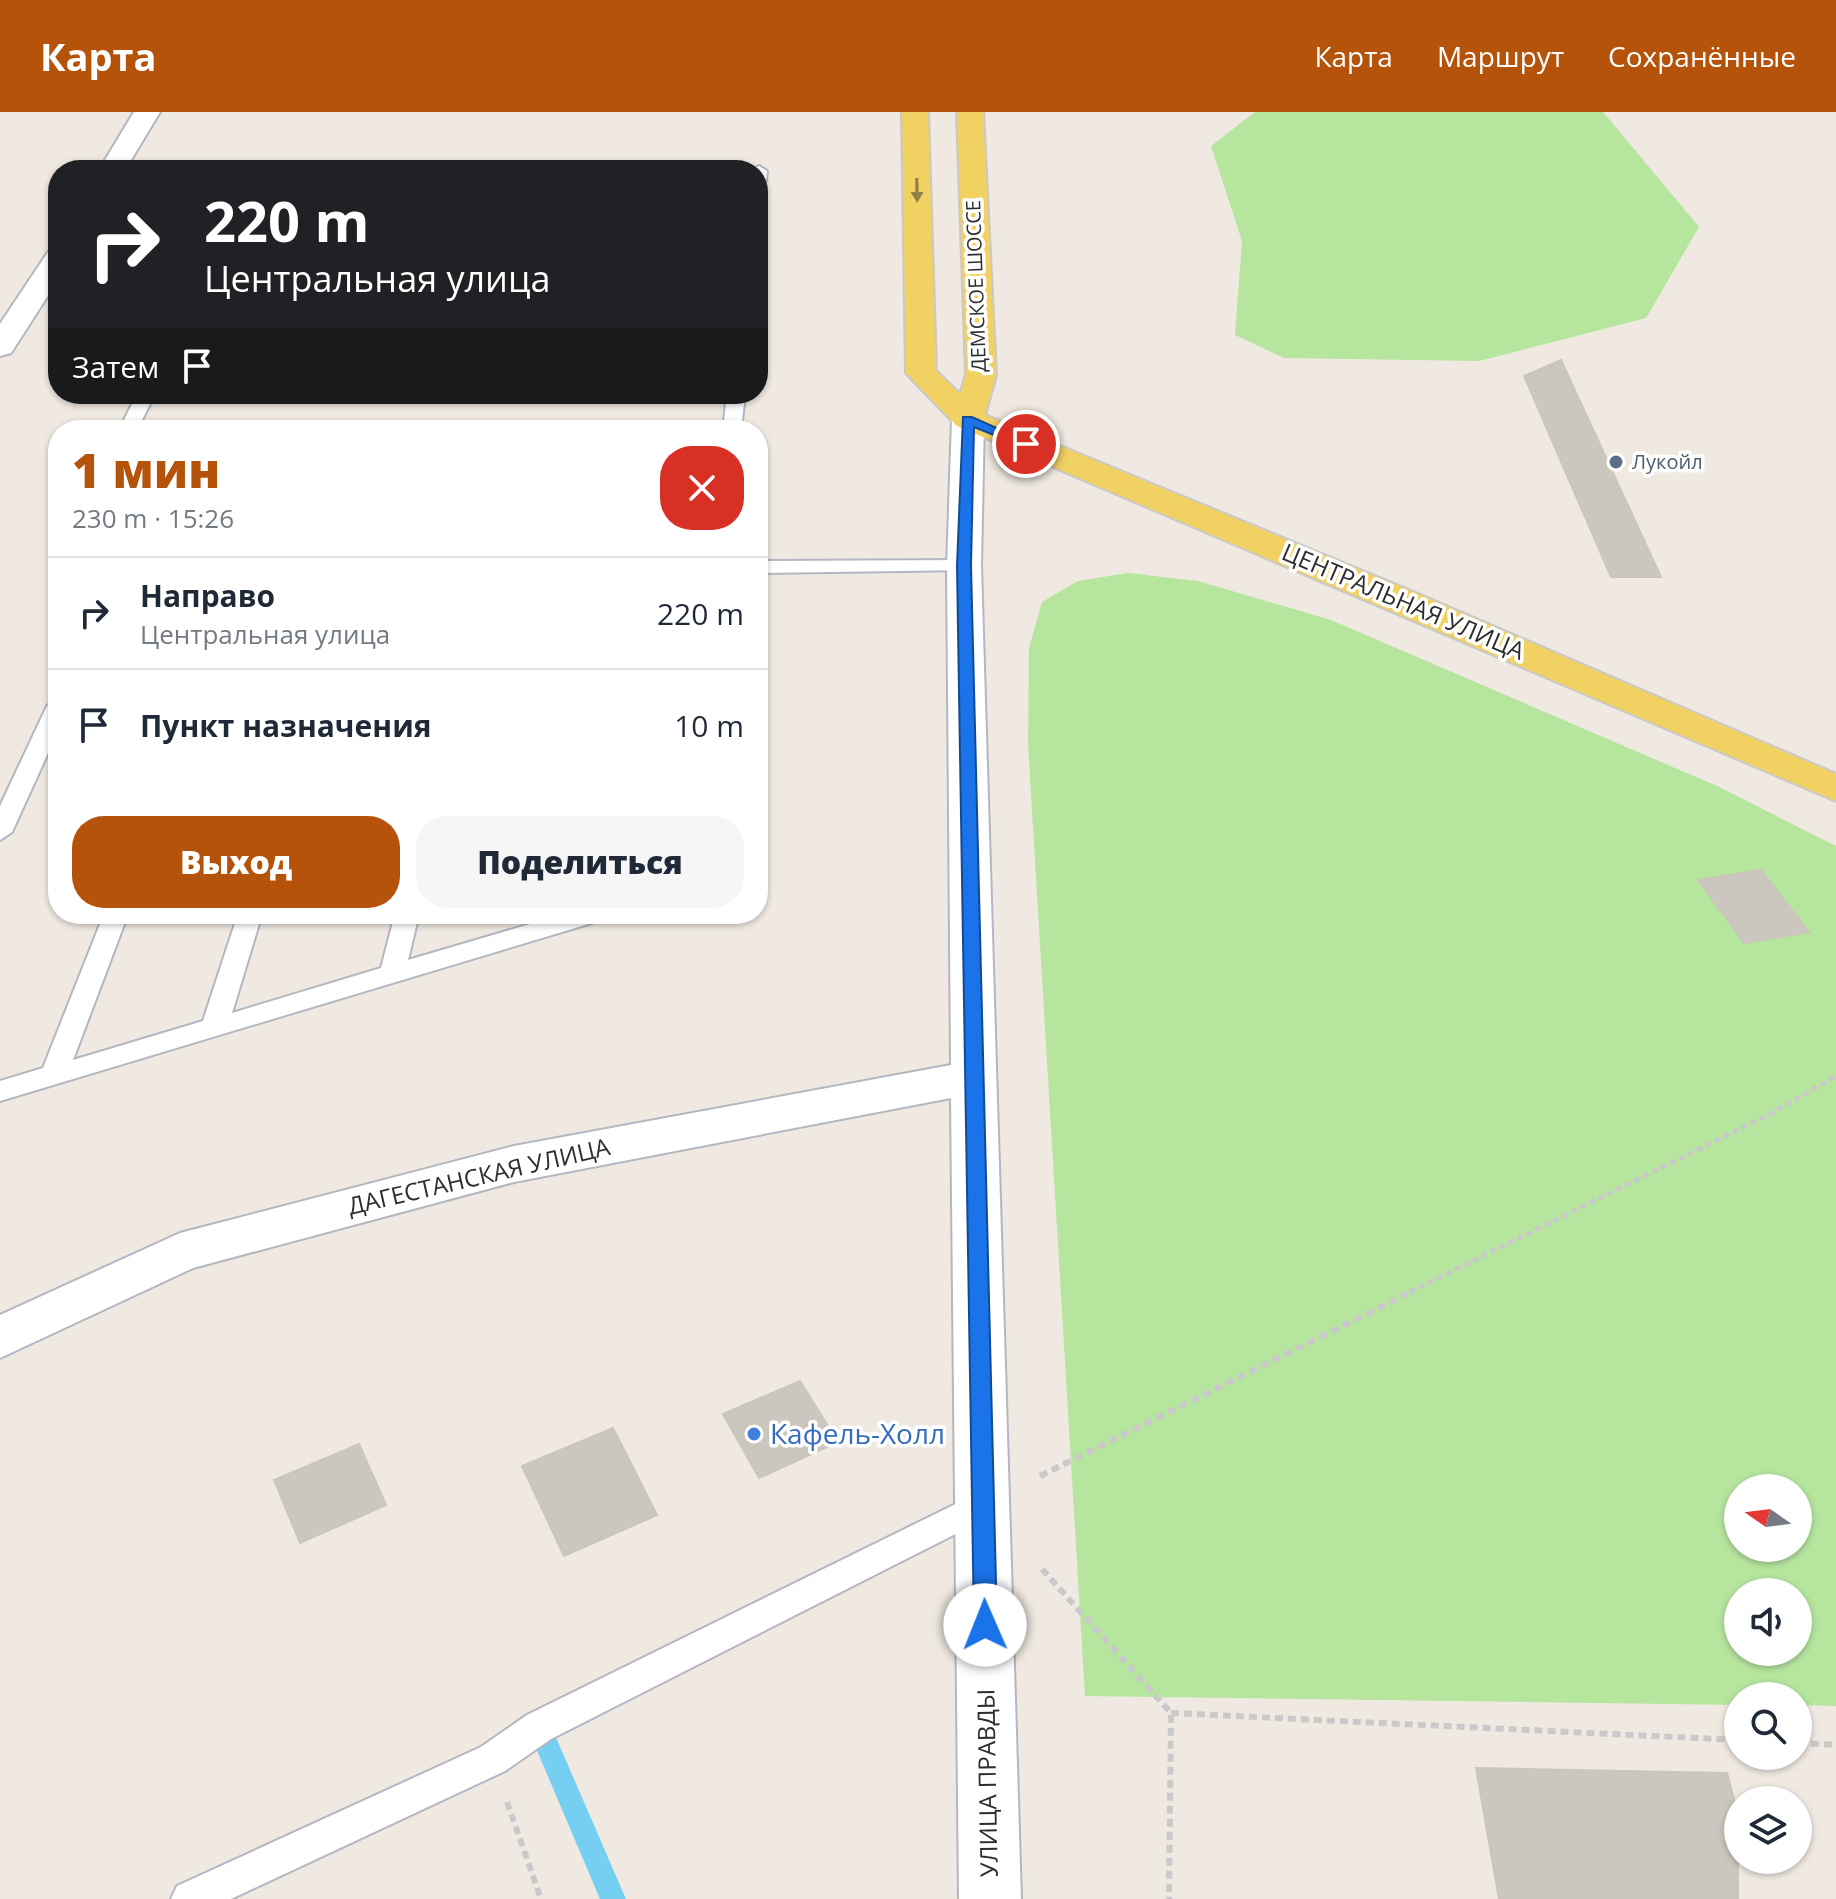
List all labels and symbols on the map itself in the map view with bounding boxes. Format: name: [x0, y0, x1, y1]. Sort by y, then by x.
one-way arrow: [910, 178, 923, 203]
street label: ДЕМСКОЕ ШОССЕ: [959, 200, 992, 372]
pin: [992, 410, 1060, 478]
place label: Лукойл: [1632, 448, 1703, 475]
marker: Лукойл: [1607, 453, 1625, 471]
street label: ЦЕНТРАЛЬНАЯ УЛИЦА: [1277, 534, 1531, 667]
street label: ДАГЕСТАНСКАЯ УЛИЦА: [344, 1129, 614, 1222]
place label: Кафель-Холл: [770, 1414, 945, 1452]
marker: Кафель-Холл: [745, 1425, 763, 1443]
north arrow: [1724, 1474, 1812, 1562]
position arrow: [943, 1583, 1027, 1667]
street label: УЛИЦА ПРАВДЫ: [968, 1689, 1005, 1878]

